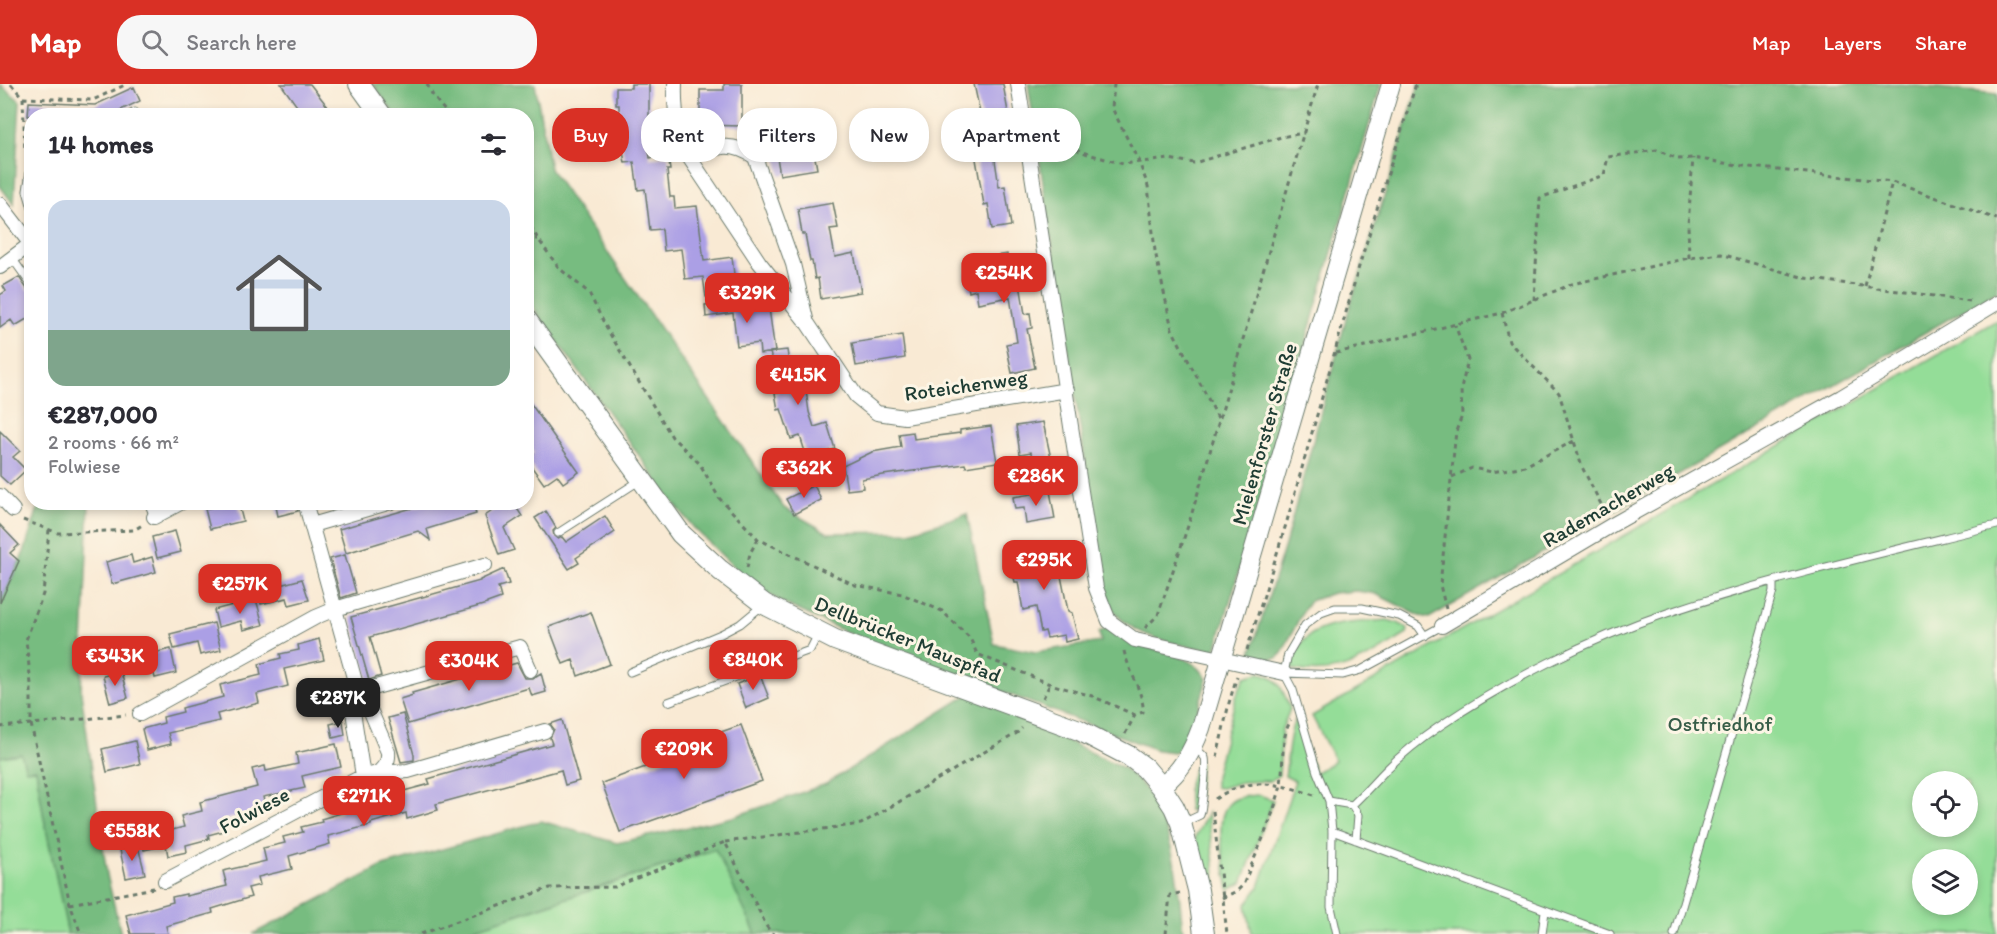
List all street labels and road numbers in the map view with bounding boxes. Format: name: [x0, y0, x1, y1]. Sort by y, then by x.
street label: Mielenforster Straße: [1226, 340, 1302, 528]
street label: Roteichenweg: [903, 364, 1029, 406]
street label: Rademacherweg: [1538, 457, 1678, 553]
street label: Dellbrücker Mauspfad: [811, 590, 1005, 688]
street label: Folwiese: [215, 781, 293, 839]

